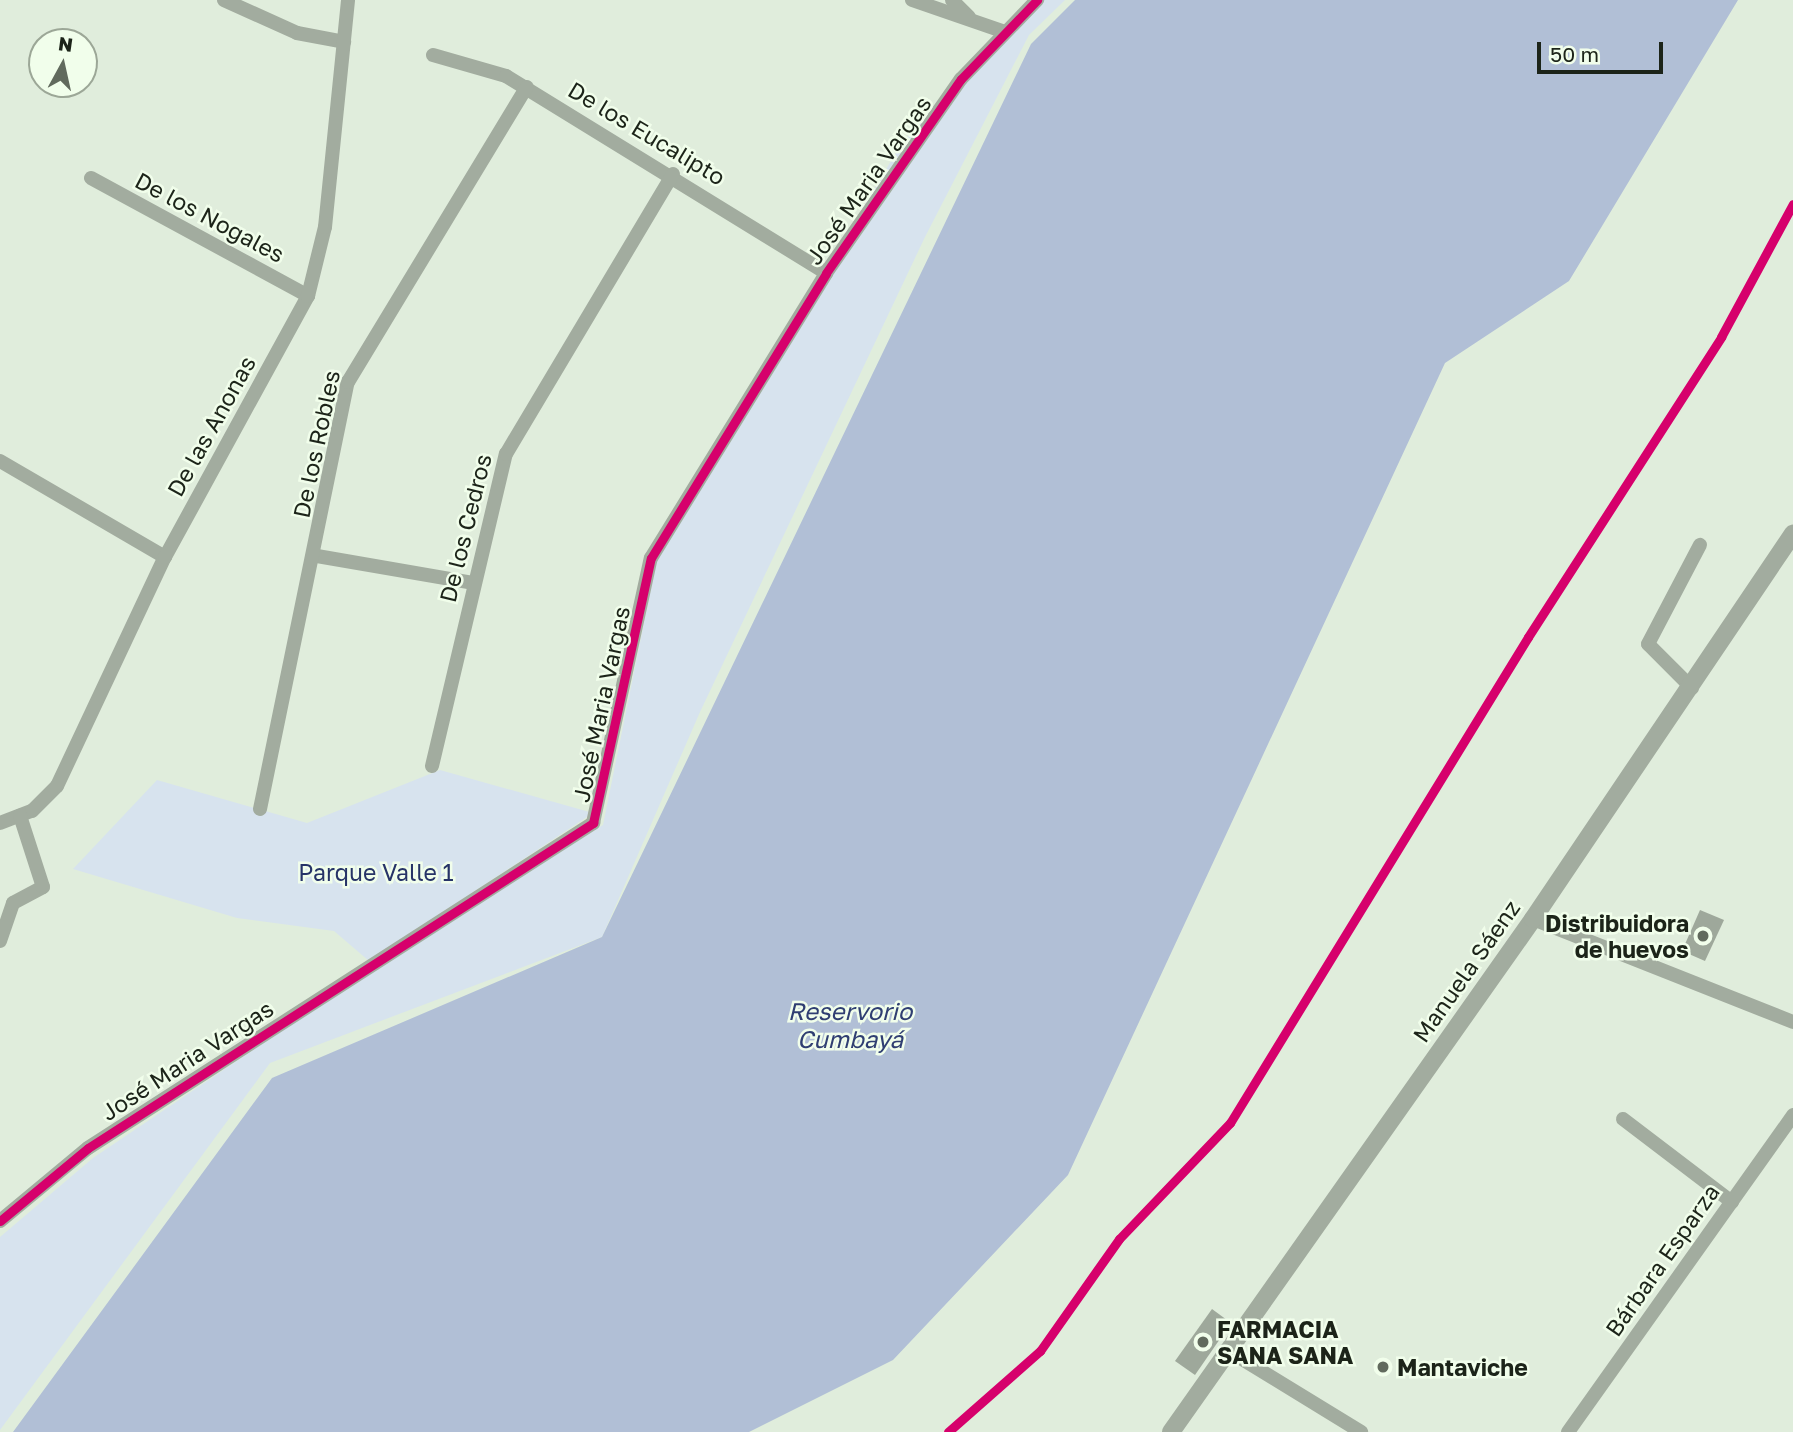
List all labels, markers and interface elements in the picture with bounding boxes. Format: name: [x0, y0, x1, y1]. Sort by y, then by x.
north arrow: [28, 28, 98, 98]
scale bar: [1541, 28, 1667, 72]
text: N: [57, 31, 74, 56]
text: 50 m: [1550, 41, 1599, 67]
street label: De los Eucalipto: [564, 75, 730, 191]
street label: José Maria Vargas: [799, 90, 937, 270]
street label: De los Nogales: [131, 166, 289, 268]
street label: De las Anonas: [161, 351, 261, 501]
street label: De los Robles: [287, 368, 345, 520]
street label: De los Cedros: [433, 451, 497, 605]
street label: José Maria Vargas: [567, 604, 635, 804]
park label: Parque Valle 1: [298, 858, 454, 886]
street label: Manuela Sáenz: [1407, 895, 1525, 1047]
place label: Distribuidora de huevos: [1545, 909, 1689, 963]
marker: Distribuidora de huevos: [1695, 928, 1711, 944]
street label: José Maria Vargas: [96, 994, 278, 1126]
water label: Reservorio Cumbayá: [788, 997, 912, 1053]
street label: Bárbara Esparza: [1599, 1179, 1725, 1341]
place label: FARMACIA SANA SANA: [1217, 1315, 1353, 1369]
marker: FARMACIA SANA SANA: [1195, 1334, 1211, 1350]
place label: Mantaviche: [1397, 1353, 1528, 1381]
marker: Mantaviche: [1375, 1359, 1391, 1375]

